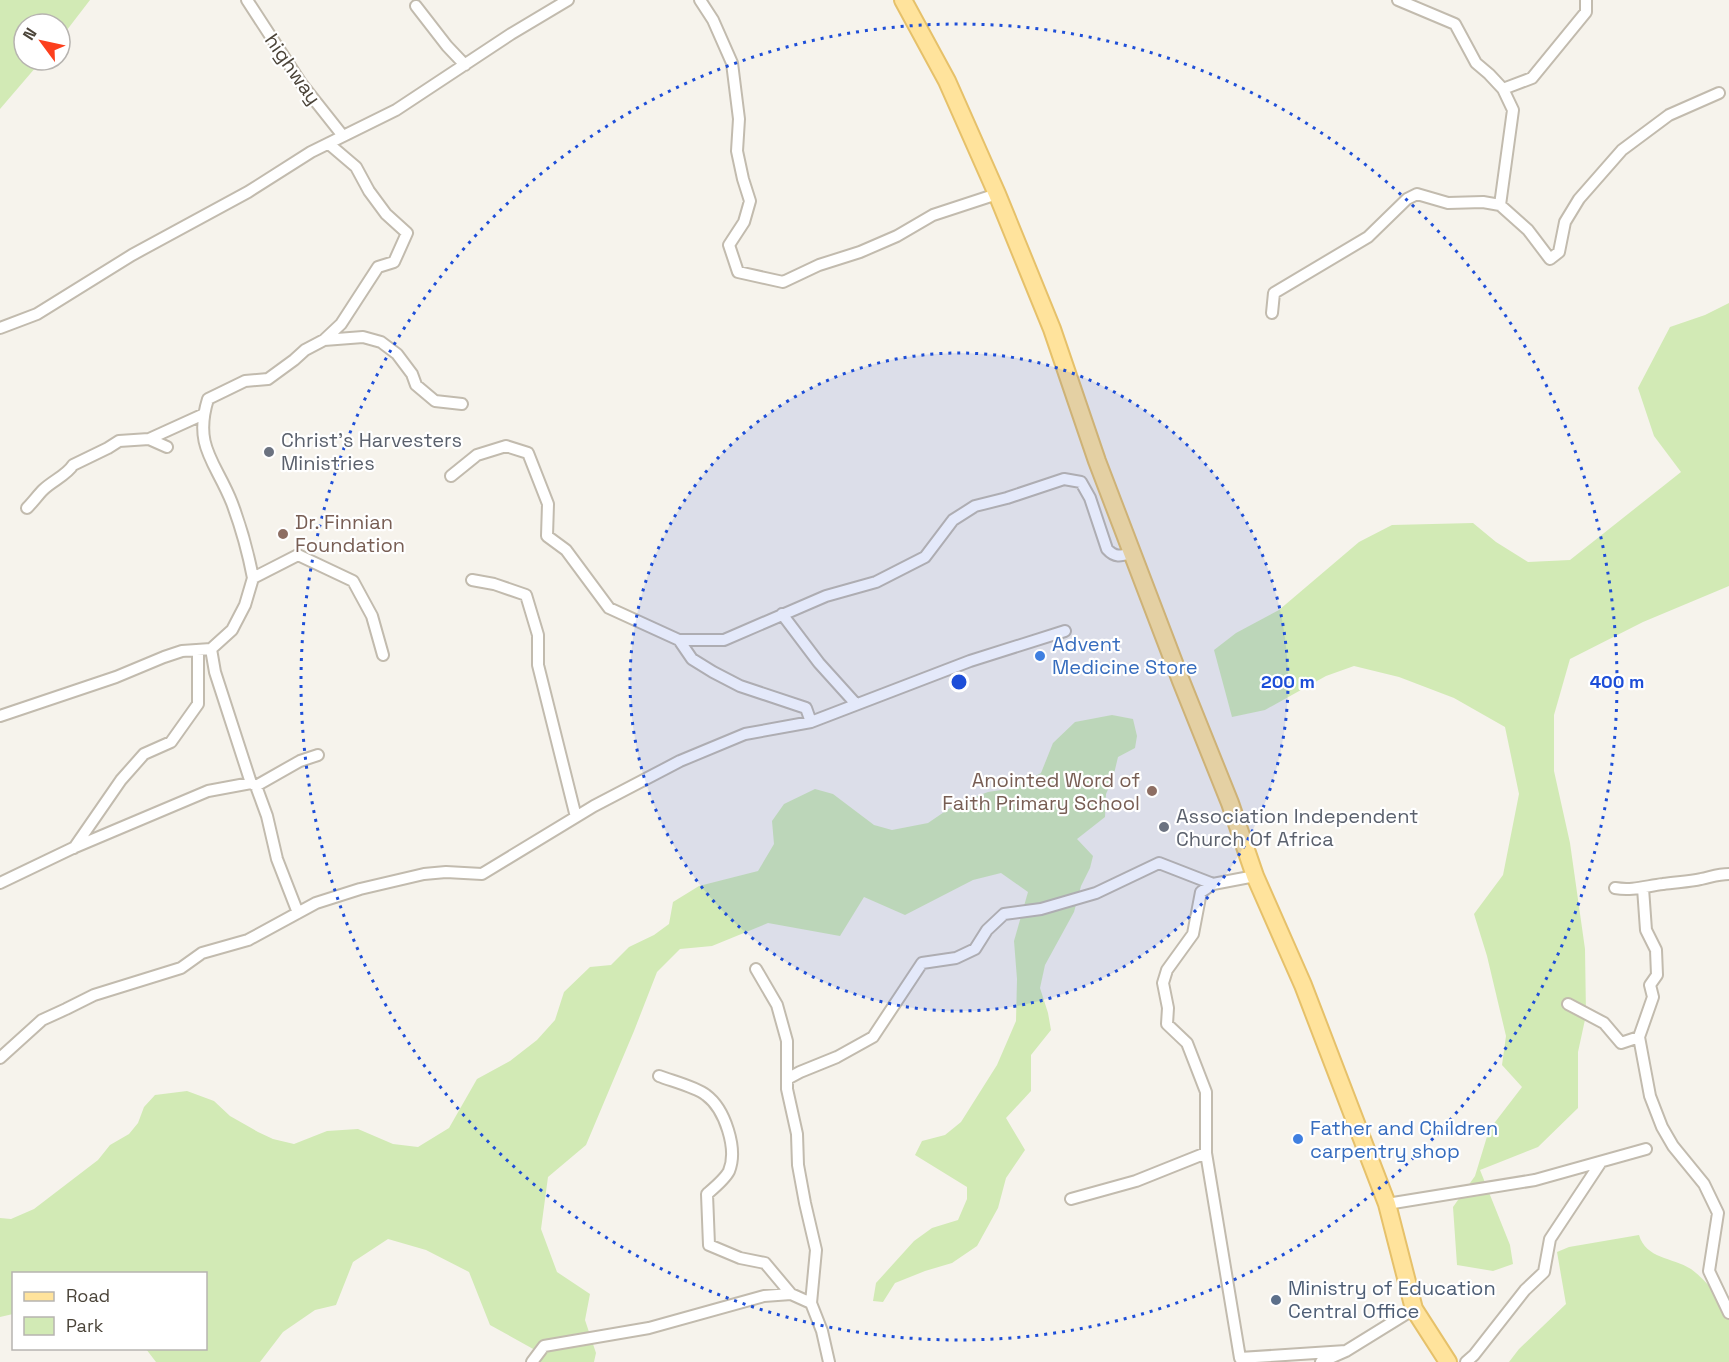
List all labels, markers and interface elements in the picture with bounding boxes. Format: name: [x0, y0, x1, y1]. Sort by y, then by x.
north arrow: [12, 12, 72, 72]
text: N: [18, 24, 42, 44]
street label: highway: [259, 28, 327, 110]
place label: Christ's Harvesters Ministries: [281, 427, 462, 476]
marker: Christ's Harvesters Ministries: [262, 445, 276, 459]
place label: Dr. Finnian Foundation: [295, 509, 405, 558]
marker: Dr. Finnian Foundation: [276, 527, 290, 541]
place label: Advent Medicine Store: [1052, 631, 1198, 680]
marker: Advent Medicine Store: [1033, 649, 1047, 663]
text: 200 m: [1261, 670, 1315, 693]
text: 400 m: [1590, 670, 1644, 693]
centre of rings: [949, 672, 969, 692]
place label: Anointed Word of Faith Primary School: [942, 767, 1140, 816]
marker: Anointed Word of Faith Primary School: [1145, 784, 1159, 798]
place label: Association Independent Church Of Africa: [1176, 803, 1418, 852]
marker: Association Independent Church Of Africa: [1157, 820, 1171, 834]
place label: Father and Children carpentry shop: [1310, 1115, 1498, 1164]
marker: Father and Children carpentry shop: [1291, 1132, 1305, 1146]
legend: [12, 1272, 207, 1350]
place label: Ministry of Education Central Office: [1288, 1275, 1496, 1324]
text: Road: [66, 1284, 110, 1307]
marker: Ministry of Education Central Office: [1269, 1293, 1283, 1307]
text: Park: [66, 1314, 104, 1337]

